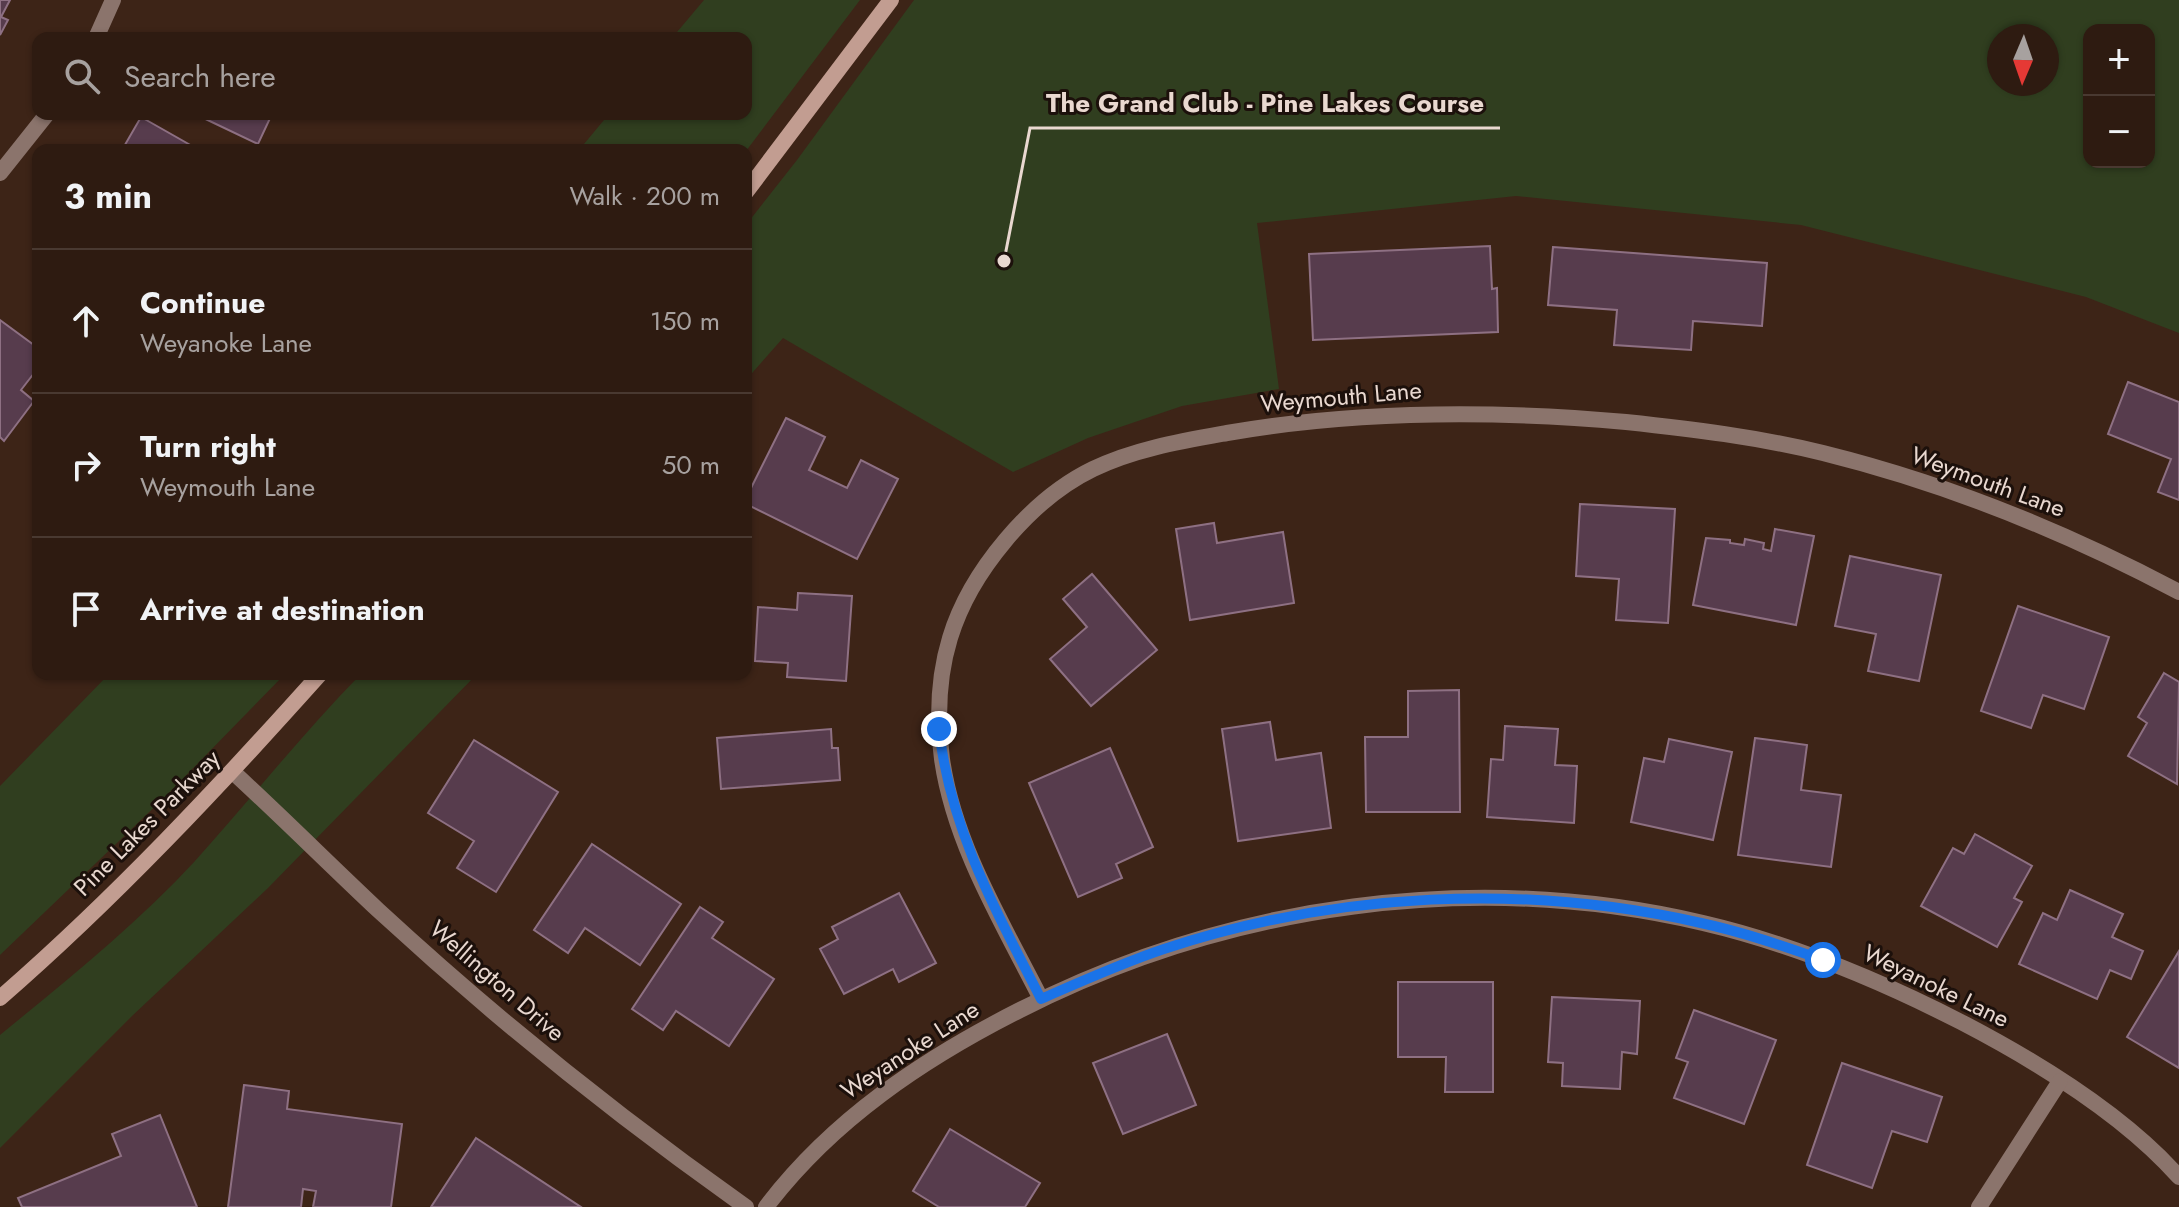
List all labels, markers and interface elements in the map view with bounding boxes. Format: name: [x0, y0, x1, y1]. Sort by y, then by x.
north arrow: [1987, 24, 2059, 96]
map controls: [2083, 24, 2155, 168]
button: +: [2083, 24, 2155, 96]
search box: [32, 32, 752, 120]
icon: search: [60, 54, 104, 98]
text: Search here: [124, 55, 276, 98]
callout: The Grand Club - Pine Lakes Course: [1030, 78, 1500, 128]
text: The Grand Club - Pine Lakes Course: [1046, 84, 1484, 122]
button: −: [2083, 96, 2155, 168]
text: 3 min: [64, 172, 152, 221]
text: Walk · 200 m: [569, 177, 720, 215]
text: Continue: [140, 281, 266, 324]
icon: ahead: [64, 299, 108, 343]
text: 150 m: [650, 302, 720, 340]
text: Weyanoke Lane: [140, 324, 312, 362]
street label: Weymouth Lane: [1259, 372, 1423, 421]
text: Turn right: [140, 425, 276, 468]
street label: Weymouth Lane: [1906, 437, 2070, 526]
icon: right: [64, 443, 108, 487]
text: 50 m: [662, 446, 720, 484]
text: Weymouth Lane: [140, 468, 315, 506]
icon: arrive: [64, 587, 108, 631]
text: Arrive at destination: [140, 588, 425, 631]
route end: [921, 711, 957, 747]
street label: Pine Lakes Parkway: [65, 741, 228, 904]
street label: Wellington Drive: [422, 912, 573, 1050]
street label: Weyanoke Lane: [1857, 935, 2015, 1036]
route start: [1805, 942, 1841, 978]
street label: Weyanoke Lane: [834, 992, 986, 1107]

